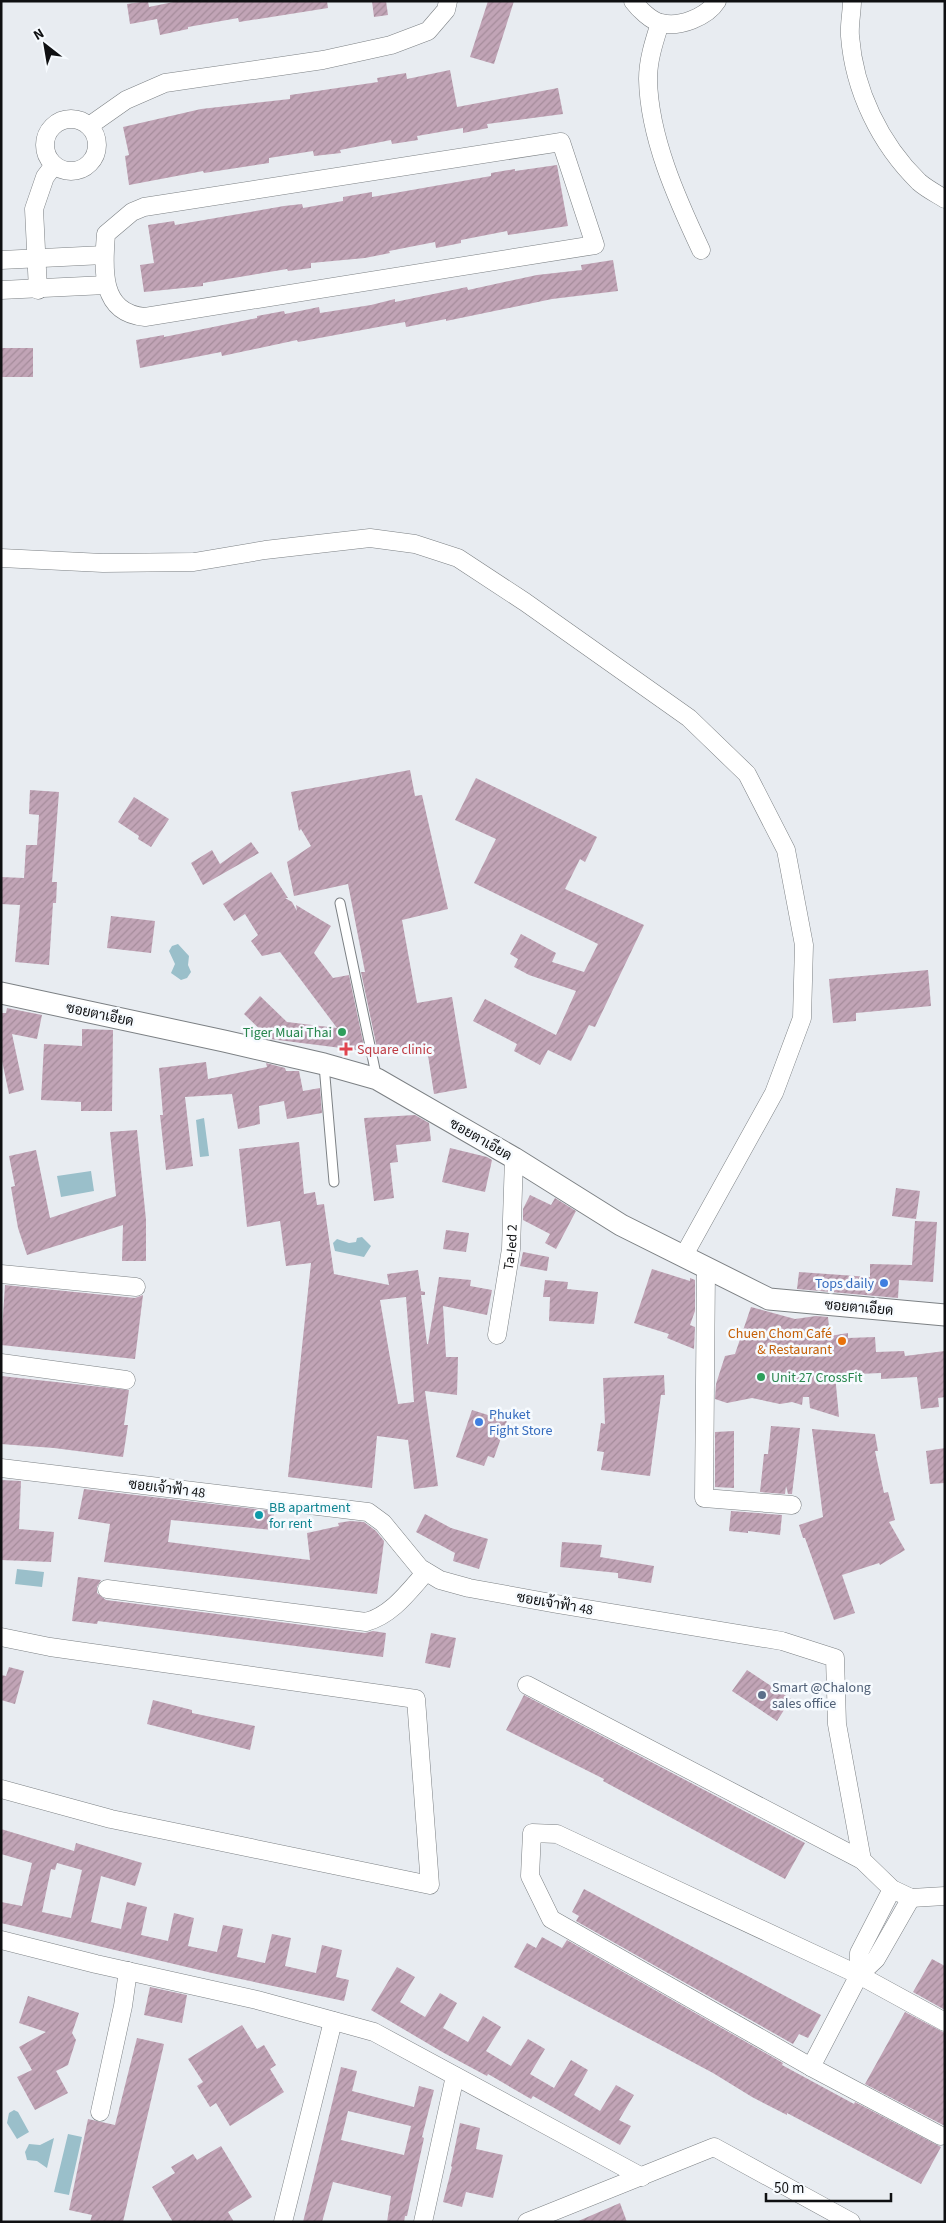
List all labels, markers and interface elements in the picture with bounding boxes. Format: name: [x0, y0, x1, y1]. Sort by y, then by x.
north arrow: [20, 20, 70, 70]
text: N: [30, 24, 48, 46]
street label: ซอยตาเอียด: [64, 998, 136, 1032]
place label: Tiger Muai Thai: [243, 1023, 332, 1043]
marker: Tiger Muai Thai: [336, 1026, 348, 1038]
place label: Square clinic: [357, 1040, 433, 1060]
marker: Square clinic: [339, 1042, 353, 1056]
street label: ซอยตาเอียด: [446, 1114, 515, 1166]
street label: Ta-Ied 2: [499, 1224, 523, 1272]
place label: Tops daily: [815, 1274, 874, 1294]
marker: Tops daily: [878, 1277, 890, 1289]
street label: ซอยตาเอียด: [824, 1295, 894, 1321]
place label: Chuen Chom Café & Restaurant: [728, 1324, 832, 1360]
marker: Chuen Chom Café & Restaurant: [836, 1335, 848, 1347]
place label: Unit 27 CrossFit: [771, 1368, 863, 1388]
marker: Unit 27 CrossFit: [755, 1371, 767, 1383]
place label: Phuket Fight Store: [489, 1405, 553, 1441]
marker: Phuket Fight Store: [473, 1416, 485, 1428]
street label: ซอยเจ้าฟ้า 48: [127, 1474, 207, 1504]
place label: BB apartment for rent: [269, 1498, 351, 1534]
marker: BB apartment for rent: [253, 1509, 265, 1521]
street label: ซอยเจ้าฟ้า 48: [515, 1587, 595, 1621]
place label: Smart @Chalong sales office: [772, 1678, 871, 1714]
marker: Smart @Chalong sales office: [756, 1689, 768, 1701]
scale bar: [766, 2170, 891, 2202]
text: 50 m: [774, 2178, 804, 2199]

